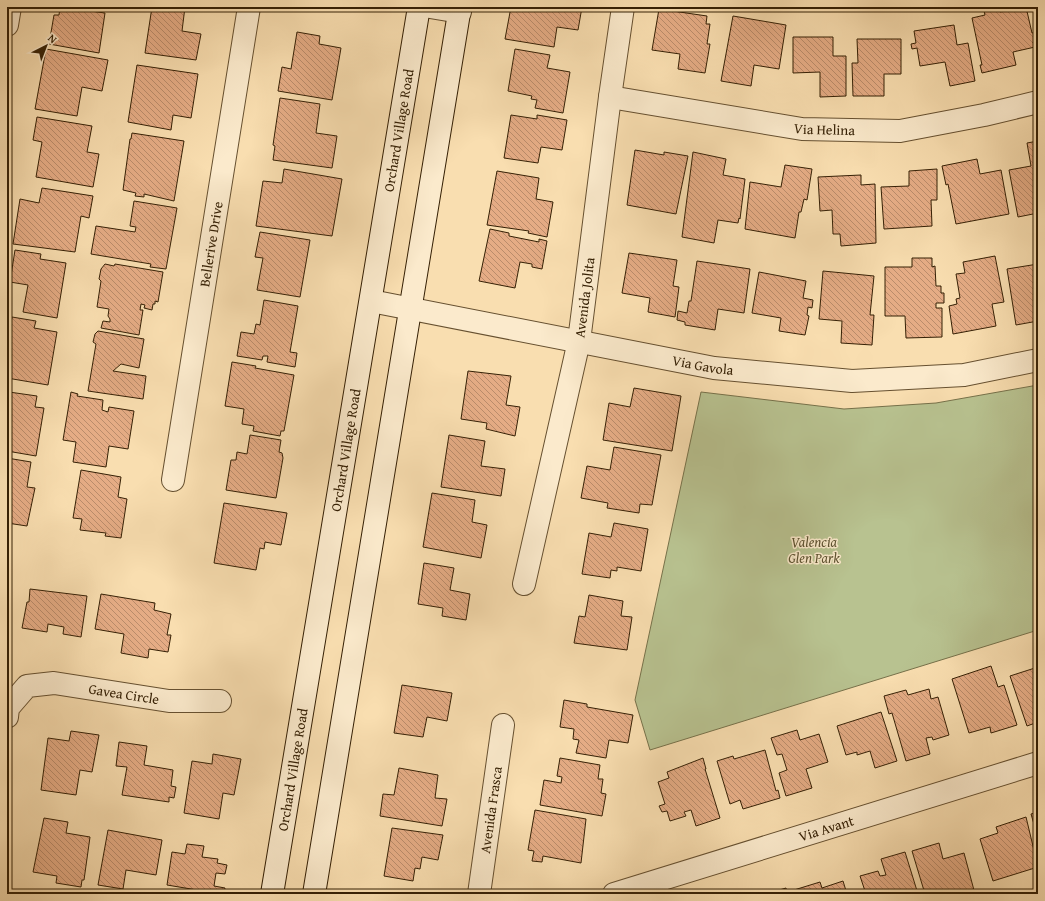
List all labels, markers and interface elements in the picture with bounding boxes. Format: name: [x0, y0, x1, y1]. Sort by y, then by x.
north arrow: [26, 26, 66, 66]
text: N: [45, 30, 61, 47]
street label: Orchard Village Road: [379, 67, 419, 193]
street label: Via Helina: [792, 118, 855, 140]
street label: Bellerive Drive: [194, 199, 228, 288]
street label: Avenida Jolita: [569, 256, 600, 339]
street label: Via Gavola: [670, 350, 735, 380]
street label: Orchard Village Road: [326, 387, 366, 513]
park label: Valencia Glen Park: [788, 532, 840, 568]
street label: Gavea Circle: [87, 679, 161, 709]
street label: Orchard Village Road: [273, 706, 313, 833]
street label: Avenida Frasca: [475, 765, 507, 855]
street label: Via Avant: [796, 811, 856, 846]

